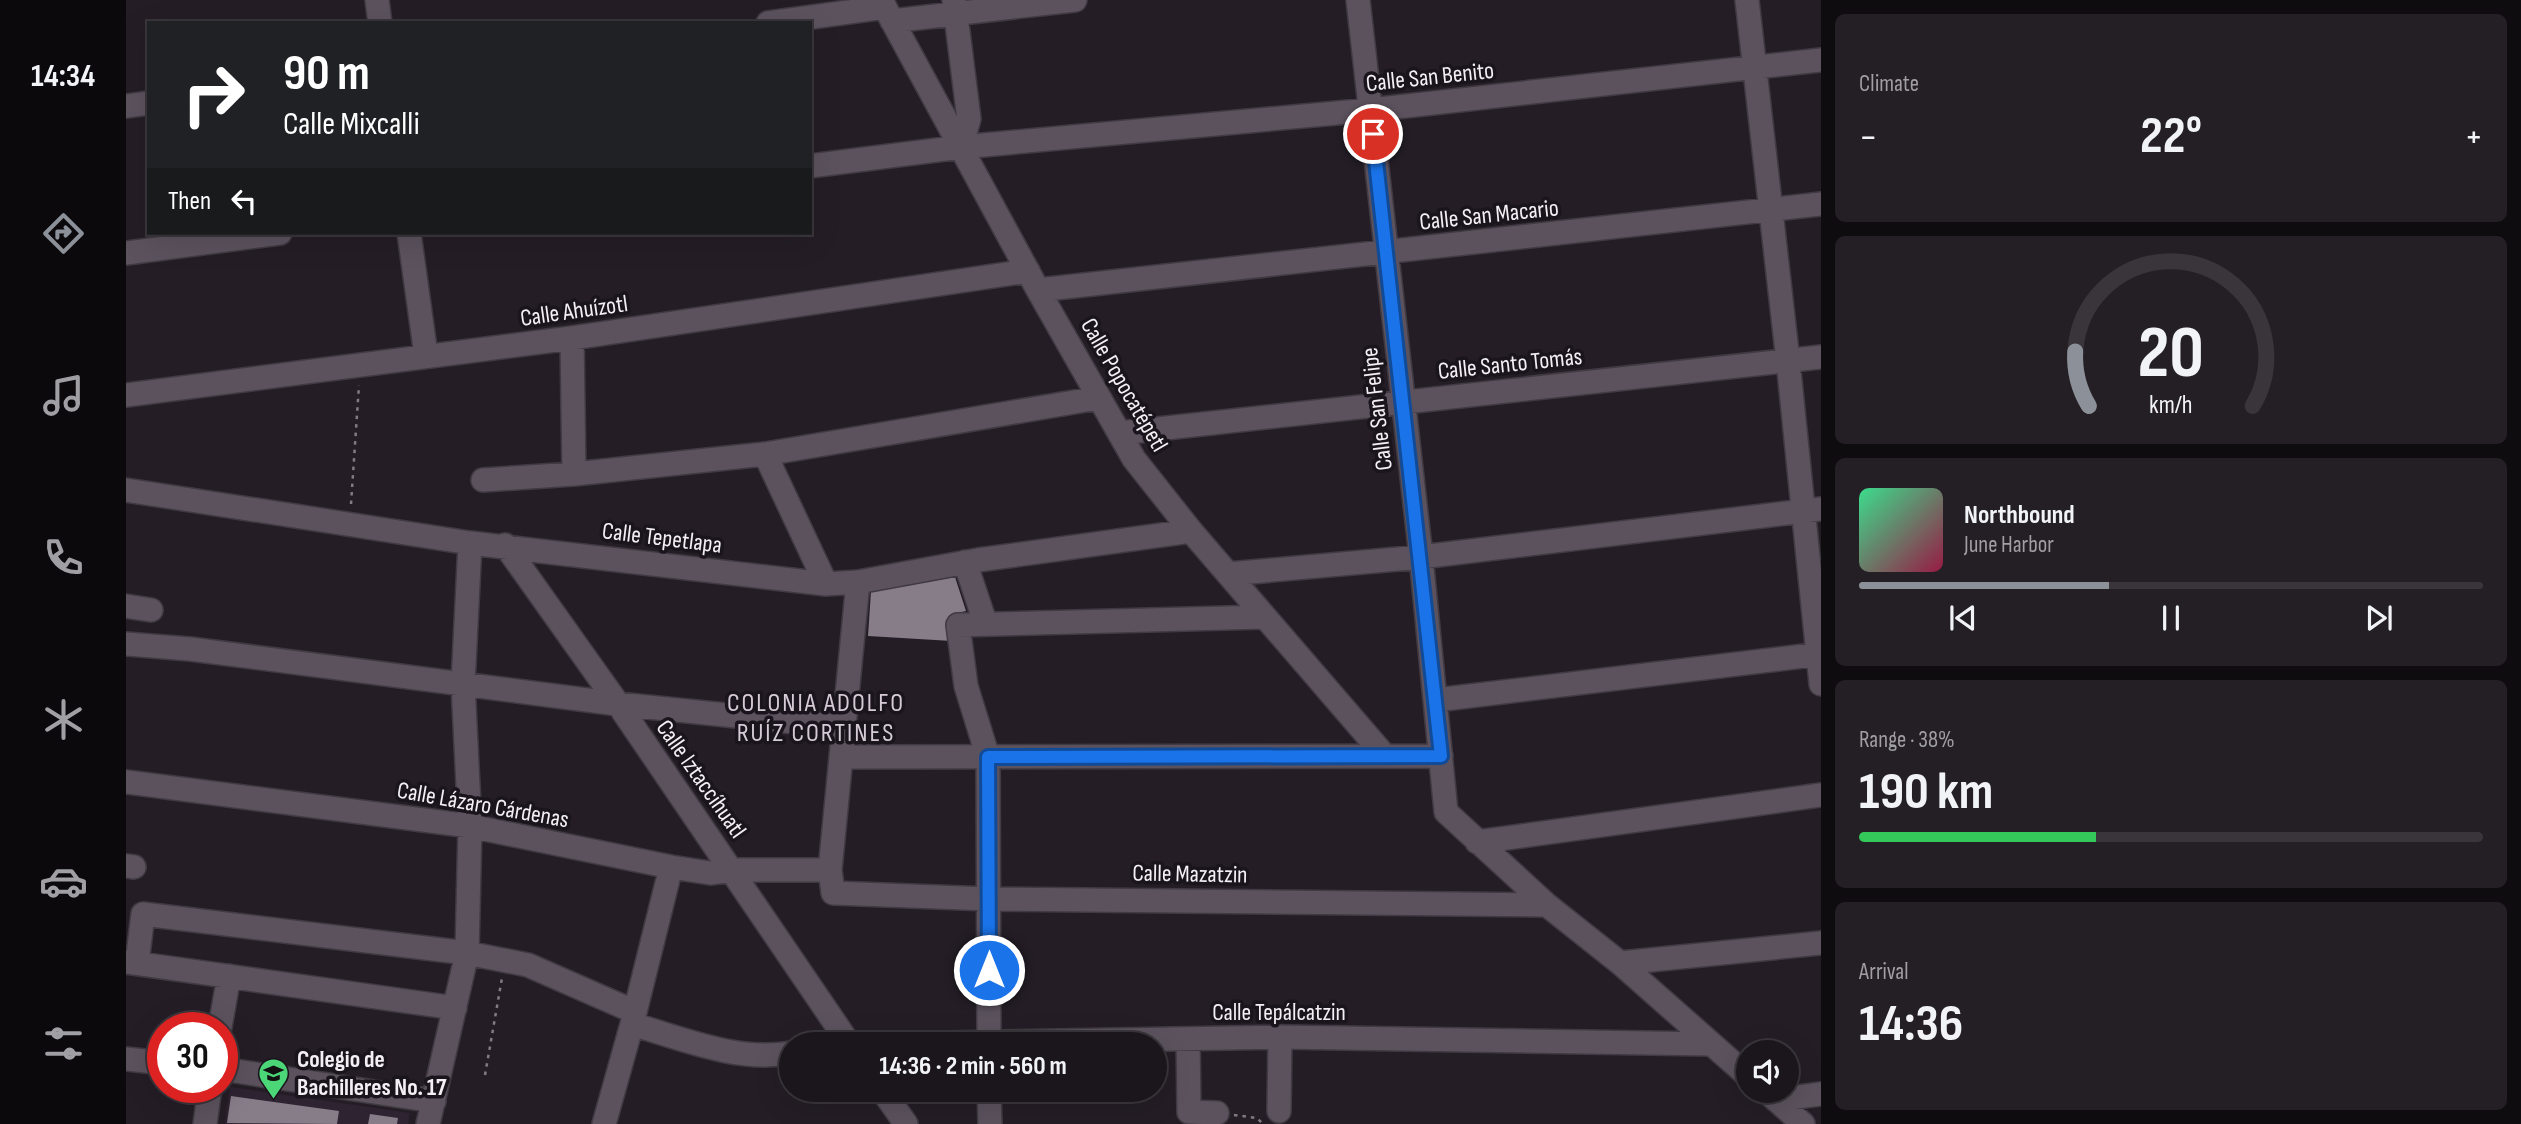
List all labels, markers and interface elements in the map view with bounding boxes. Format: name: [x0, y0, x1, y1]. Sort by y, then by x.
text: 90 m: [283, 45, 370, 104]
icon: right: [168, 49, 259, 140]
street label: Calle San Benito: [1365, 56, 1495, 98]
text: 14:34: [31, 57, 95, 96]
text: Climate: [1859, 70, 1919, 98]
pin: [1343, 104, 1403, 164]
text: Calle Mixcalli: [283, 105, 420, 144]
text: 22°: [2140, 105, 2202, 168]
icon: arrive: [1354, 115, 1392, 153]
text: −: [1859, 115, 1878, 160]
text: +: [2464, 115, 2483, 160]
icon: left: [225, 182, 263, 220]
text: Then: [168, 186, 211, 217]
street label: Calle San Macario: [1418, 193, 1560, 237]
icon: directions: [39, 209, 88, 258]
street label: Calle Ahuízotl: [518, 289, 630, 333]
text: 20: [2138, 310, 2204, 398]
street label: Calle Popocatépetl: [1074, 313, 1174, 457]
street label: Calle Santo Tomás: [1436, 342, 1584, 386]
street label: Calle San Felipe: [1355, 346, 1399, 472]
icon: music: [39, 371, 88, 420]
text: km/h: [2149, 390, 2193, 421]
text: Northbound: [1964, 500, 2075, 531]
street label: Calle Tepetlapa: [600, 516, 724, 560]
text: June Harbor: [1964, 531, 2054, 559]
icon: phone: [39, 533, 88, 582]
icon: previous: [1944, 599, 1982, 637]
icon: pause: [2152, 599, 2190, 637]
icon: next: [2360, 599, 2398, 637]
district label: COLONIA ADOLFO RUÍZ CORTINES: [727, 688, 905, 749]
icon: climate: [39, 695, 88, 744]
street label: Calle Iztaccíhuatl: [650, 714, 752, 844]
text: Range · 38%: [1859, 726, 1955, 754]
text: 190 km: [1859, 761, 1993, 824]
street label: Calle Lázaro Cárdenas: [395, 776, 571, 834]
icon: car: [39, 857, 88, 906]
street label: Calle Mazatzin: [1132, 858, 1248, 890]
position arrow: [952, 933, 1026, 1007]
text: Arrival: [1859, 958, 1908, 986]
text: 14:36: [1859, 993, 1963, 1056]
street label: Calle Tepálcatzin: [1212, 998, 1346, 1027]
speed limit sign: 30: [147, 1012, 238, 1103]
icon: filters: [39, 1019, 88, 1068]
map controls: [1736, 1040, 1799, 1103]
button: sound: [1736, 1040, 1799, 1103]
place label: Colegio de Bachilleres No. 17: [297, 1045, 447, 1102]
text: 14:36 · 2 min · 560 m: [879, 1051, 1067, 1082]
school or university icon: Colegio de Bachilleres No. 17: [257, 1056, 291, 1100]

